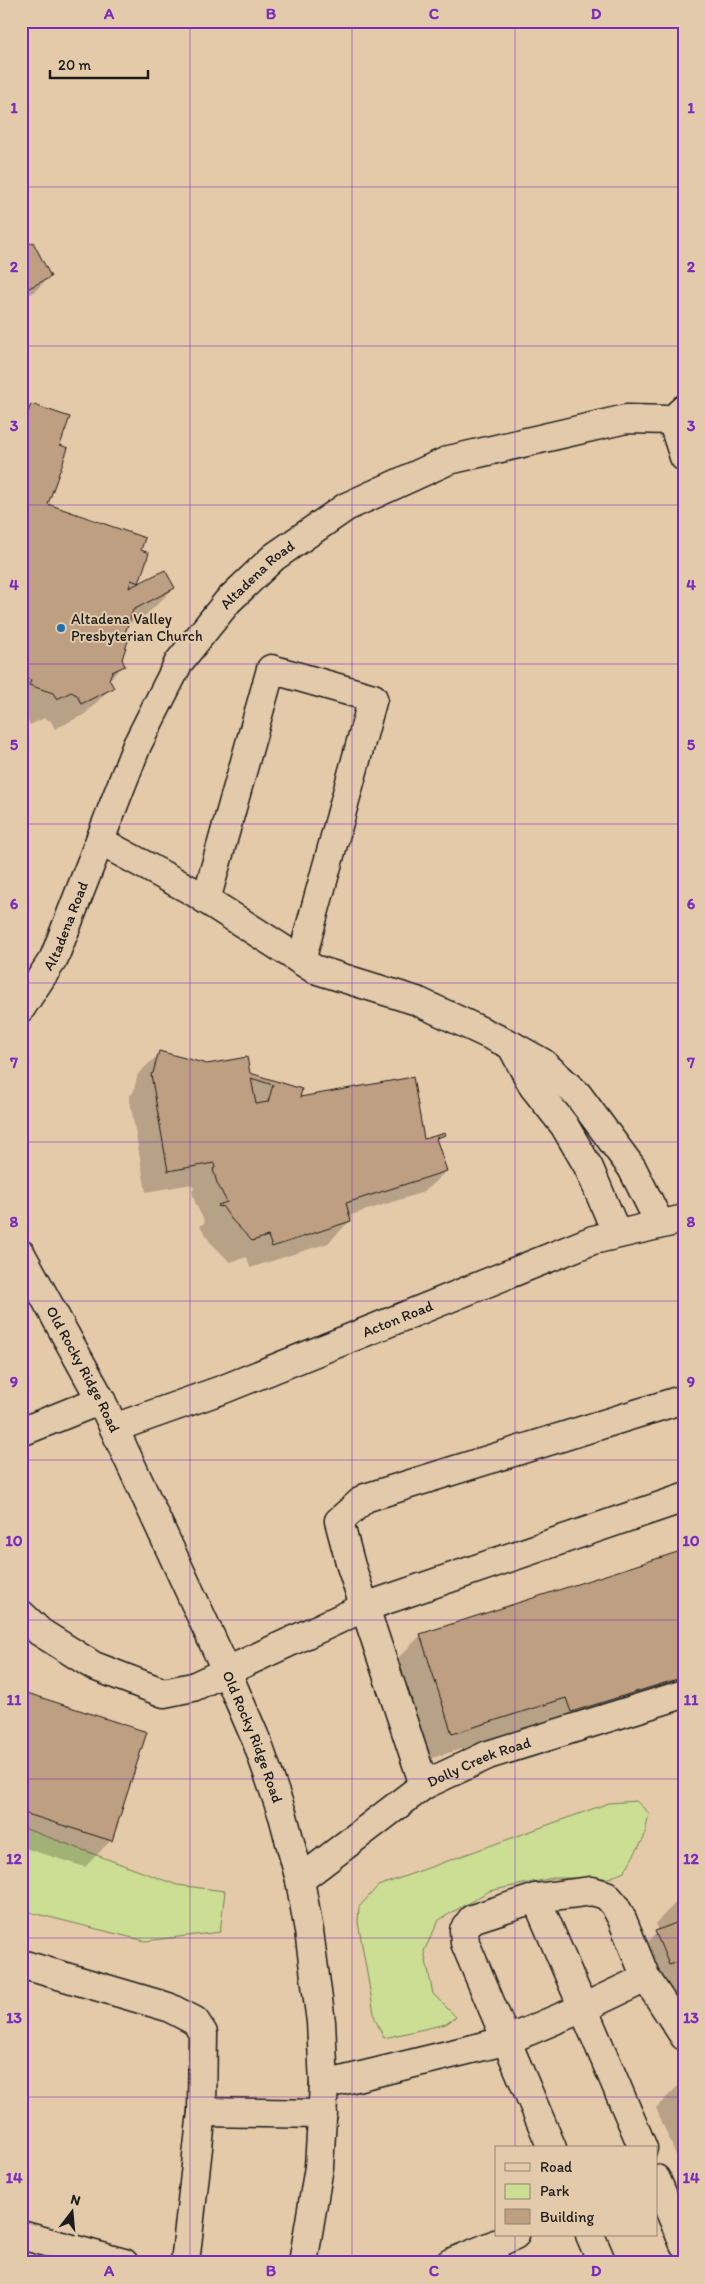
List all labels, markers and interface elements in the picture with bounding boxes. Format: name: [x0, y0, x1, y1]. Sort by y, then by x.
text: A: [103, 4, 115, 23]
text: B: [266, 4, 277, 23]
text: C: [429, 4, 440, 23]
text: D: [591, 4, 602, 23]
scale bar: [50, 48, 148, 80]
text: 20 m: [58, 56, 92, 74]
text: 1: [10, 98, 18, 117]
text: 1: [687, 98, 695, 117]
text: 2: [10, 257, 19, 276]
text: 2: [687, 257, 696, 276]
text: 3: [10, 416, 19, 435]
text: 3: [687, 416, 696, 435]
street label: Altadena Road: [216, 537, 298, 613]
text: 4: [9, 575, 19, 594]
text: 4: [686, 575, 696, 594]
place label: Altadena Valley Presbyterian Church: [71, 610, 203, 645]
marker: Altadena Valley Presbyterian Church: [55, 622, 67, 634]
text: 5: [10, 735, 19, 754]
text: 5: [687, 735, 696, 754]
street label: Altadena Road: [39, 879, 92, 974]
text: 6: [10, 894, 19, 913]
text: 6: [687, 894, 696, 913]
text: 7: [9, 1053, 18, 1072]
text: 7: [686, 1053, 695, 1072]
text: 8: [10, 1212, 19, 1231]
text: 8: [687, 1212, 696, 1231]
street label: Acton Road: [360, 1296, 436, 1341]
street label: Old Rocky Ridge Road: [42, 1303, 124, 1435]
text: 9: [10, 1372, 18, 1391]
text: 9: [687, 1372, 695, 1391]
text: 10: [5, 1531, 23, 1550]
text: 10: [682, 1531, 700, 1550]
street label: Old Rocky Ridge Road: [218, 1668, 287, 1805]
text: 11: [7, 1690, 22, 1709]
text: 11: [684, 1690, 699, 1709]
street label: Dolly Creek Road: [424, 1733, 533, 1791]
text: 12: [6, 1849, 23, 1868]
text: 12: [683, 1849, 700, 1868]
text: 13: [6, 2008, 22, 2027]
text: 13: [683, 2008, 699, 2027]
legend: [495, 2146, 658, 2236]
text: Road: [540, 2158, 573, 2176]
text: 14: [5, 2168, 23, 2187]
text: 14: [682, 2168, 700, 2187]
text: Park: [540, 2182, 570, 2200]
north arrow: [48, 2186, 98, 2236]
text: N: [69, 2191, 82, 2209]
text: Building: [540, 2208, 594, 2226]
text: A: [103, 2261, 115, 2280]
text: B: [266, 2261, 277, 2280]
text: C: [429, 2261, 440, 2280]
text: D: [591, 2261, 602, 2280]

